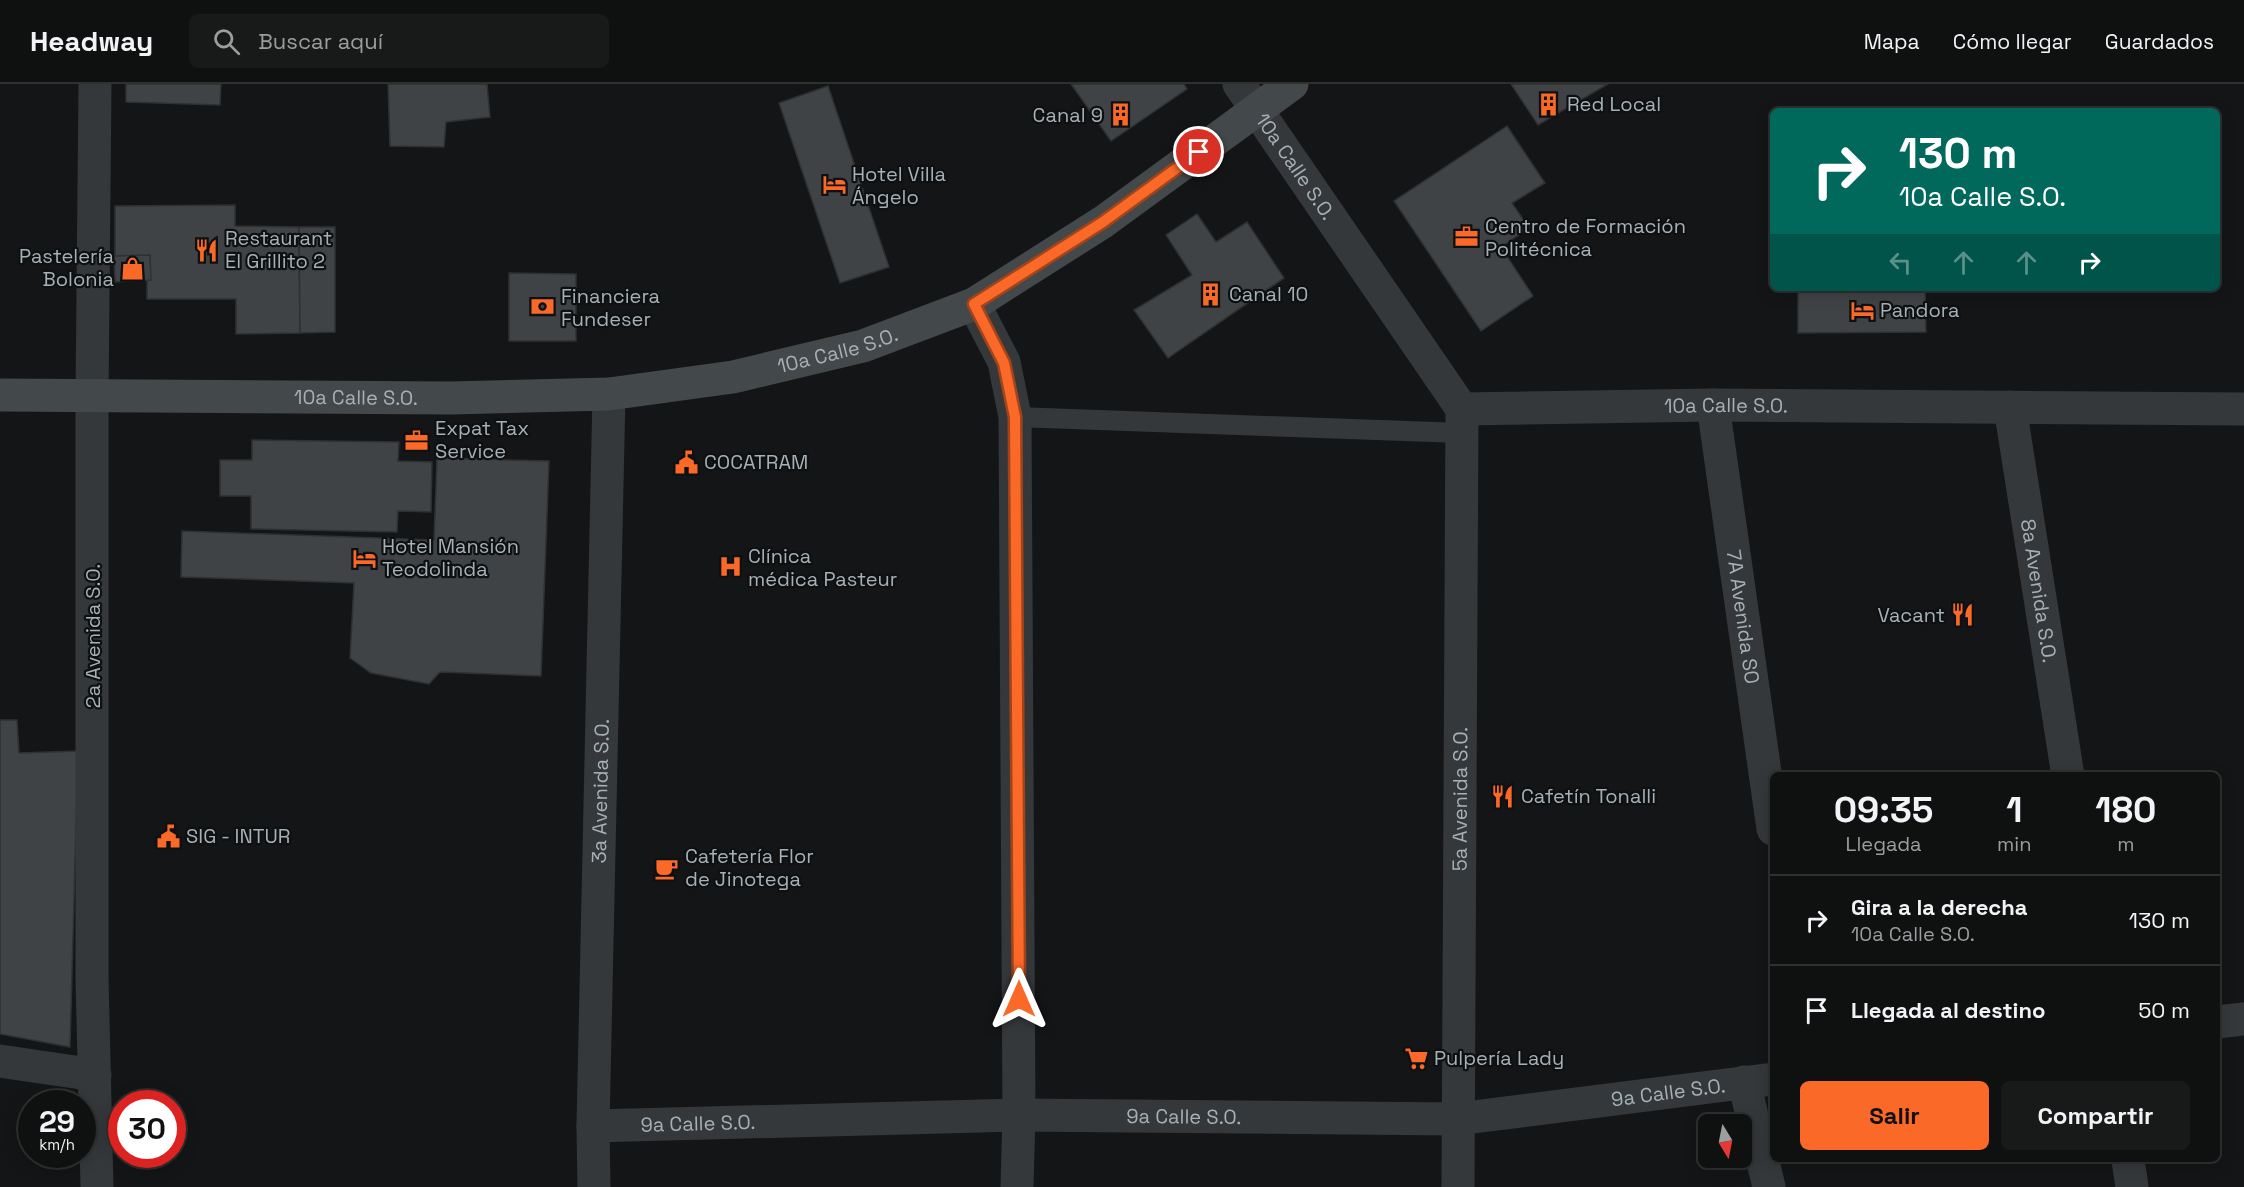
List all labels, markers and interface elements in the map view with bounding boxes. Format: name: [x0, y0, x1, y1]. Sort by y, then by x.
search box: [189, 14, 609, 68]
text: Headway: [30, 23, 153, 59]
icon: search: [210, 25, 243, 58]
text: Buscar aquí: [258, 27, 383, 55]
text: Mapa: [1864, 28, 1920, 55]
text: Cómo llegar: [1953, 28, 2072, 55]
text: Guardados: [2105, 28, 2214, 55]
building icon: Red Local: [1536, 91, 1562, 117]
place label: Red Local: [1567, 91, 1661, 117]
place label: Canal 9: [1033, 102, 1103, 128]
building icon: Canal 9: [1108, 102, 1134, 128]
street label: 10a Calle S.O.: [1250, 108, 1341, 225]
pin: [1173, 126, 1224, 177]
text: 130 m: [1899, 127, 2017, 180]
icon: right: [1800, 132, 1878, 210]
icon: arrive: [1182, 135, 1215, 168]
place label: Hotel Villa Ángelo: [852, 161, 946, 210]
hotel icon: Hotel Villa Ángelo: [821, 172, 847, 198]
text: 10a Calle S.O.: [1899, 179, 2066, 214]
place label: Centro de Formación Politécnica: [1485, 213, 1686, 262]
office icon: Centro de Formación Politécnica: [1454, 224, 1480, 250]
place label: Restaurant El Grillito 2: [225, 225, 332, 274]
restaurant icon: Restaurant El Grillito 2: [194, 237, 220, 263]
place label: Pastelería Bolonia: [19, 243, 114, 292]
icon: left: [1884, 246, 1917, 279]
icon: ahead: [1947, 246, 1980, 279]
icon: ahead: [2010, 246, 2043, 279]
icon: right: [2073, 246, 2106, 279]
shop icon: Pastelería Bolonia: [119, 255, 145, 281]
building icon: Canal 10: [1198, 281, 1224, 307]
place label: Canal 10: [1229, 281, 1308, 307]
place label: Financiera Fundeser: [561, 283, 660, 332]
bank icon: Financiera Fundeser: [530, 294, 556, 320]
hotel icon: Pandora: [1849, 297, 1875, 323]
place label: Pandora: [1880, 297, 1960, 323]
street label: 10a Calle S.O.: [775, 321, 901, 379]
street label: 10a Calle S.O.: [294, 384, 418, 411]
street label: 10a Calle S.O.: [1664, 392, 1788, 419]
place label: Expat Tax Service: [435, 415, 529, 464]
office icon: Expat Tax Service: [404, 427, 430, 453]
public building icon: COCATRAM: [673, 449, 699, 475]
place label: COCATRAM: [704, 449, 808, 475]
street label: 8a Avenida S.O.: [2015, 517, 2063, 664]
place label: Hotel Mansión Teodolinda: [382, 533, 519, 582]
place label: Clínica médica Pasteur: [748, 543, 897, 592]
hotel icon: Hotel Mansión Teodolinda: [351, 545, 377, 571]
street label: 7A Avenida SO: [1721, 548, 1765, 686]
hospital icon: Clínica médica Pasteur: [717, 554, 743, 580]
street label: 2a Avenida S.O.: [80, 564, 106, 708]
place label: Vacant: [1877, 602, 1945, 628]
restaurant icon: Vacant: [1950, 602, 1976, 628]
street label: 3a Avenida S.O.: [586, 719, 615, 864]
street label: 5a Avenida S.O.: [1447, 727, 1473, 871]
restaurant icon: Cafetín Tonalli: [1490, 783, 1516, 809]
place label: Cafetín Tonalli: [1521, 783, 1656, 809]
text: 09:35: [1834, 787, 1933, 833]
text: 1: [2006, 787, 2022, 833]
text: 180: [2095, 787, 2156, 833]
public building icon: SIG - INTUR: [155, 823, 181, 849]
place label: SIG - INTUR: [186, 823, 290, 849]
text: Llegada: [1846, 831, 1922, 857]
text: min: [1997, 831, 2031, 857]
text: m: [2117, 831, 2134, 857]
place label: Cafetería Flor de Jinotega: [685, 843, 814, 892]
cafe icon: Cafetería Flor de Jinotega: [654, 855, 680, 881]
text: Gira a la derecha: [1851, 893, 2028, 921]
icon: right: [1800, 904, 1833, 937]
text: 130 m: [2129, 906, 2190, 934]
text: 10a Calle S.O.: [1851, 921, 1975, 947]
position arrow: [987, 967, 1051, 1031]
icon: arrive: [1800, 994, 1833, 1027]
text: Llegada al destino: [1851, 996, 2045, 1024]
text: 50 m: [2138, 996, 2190, 1024]
supermarket icon: Pulpería Lady: [1403, 1045, 1429, 1071]
place label: Pulpería Lady: [1434, 1045, 1564, 1071]
street label: 9a Calle S.O.: [1610, 1072, 1727, 1112]
button: Salir: [1800, 1081, 1989, 1150]
button: Compartir: [2001, 1081, 2190, 1150]
speed limit sign: 30: [108, 1090, 186, 1168]
text: 29: [39, 1102, 75, 1141]
street label: 9a Calle S.O.: [1126, 1103, 1241, 1130]
street label: 9a Calle S.O.: [640, 1109, 756, 1138]
north arrow: [1698, 1114, 1752, 1168]
map controls: [1698, 1114, 1752, 1168]
text: km/h: [39, 1135, 75, 1154]

